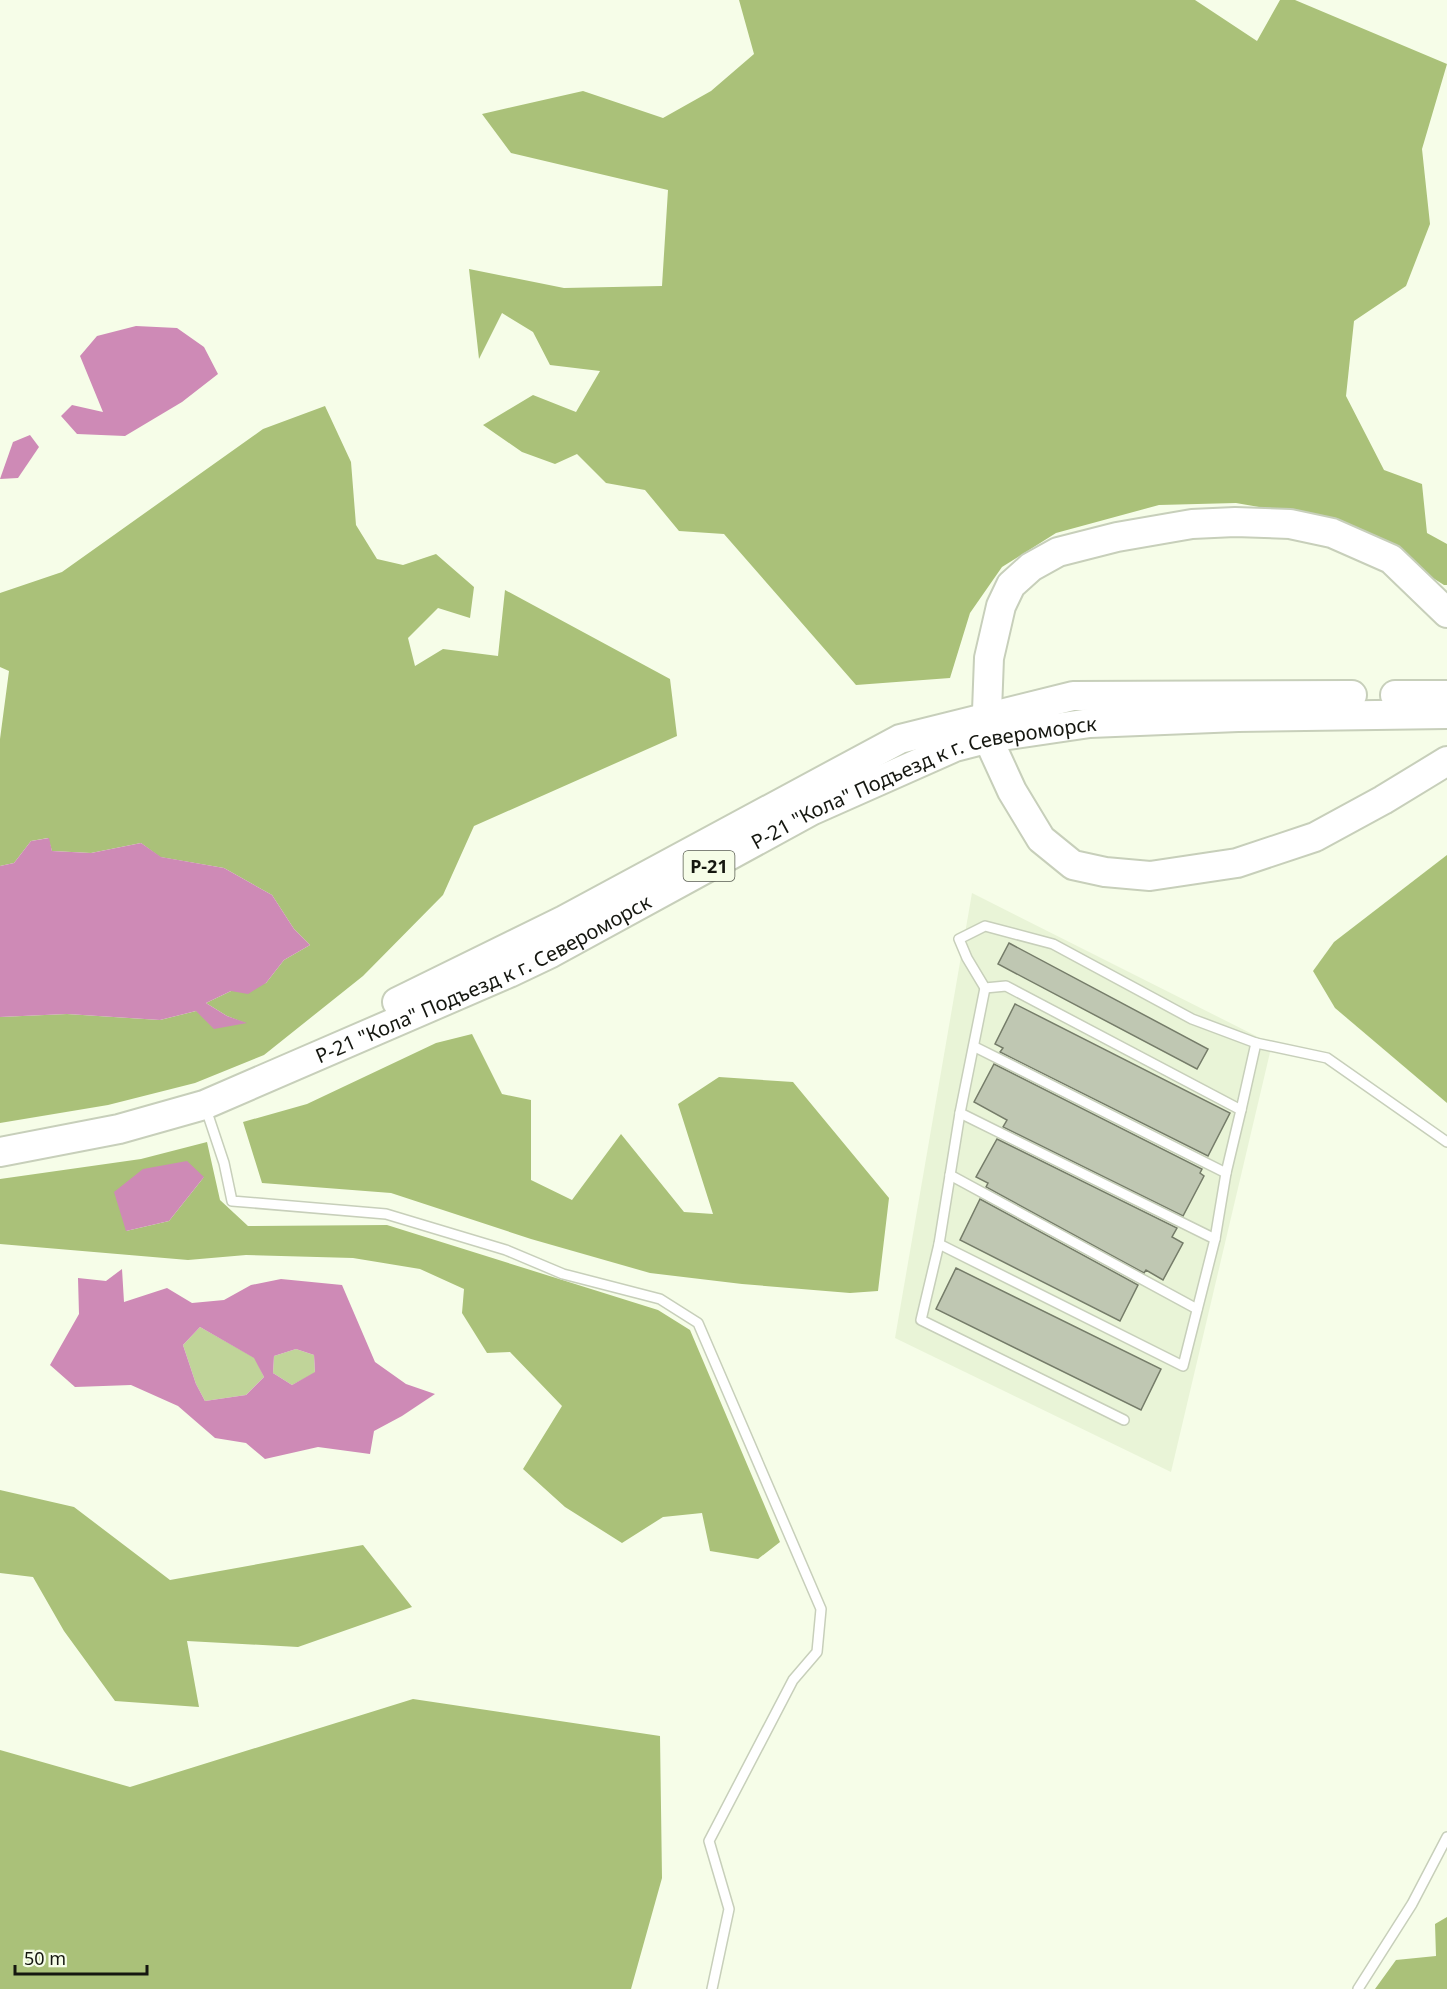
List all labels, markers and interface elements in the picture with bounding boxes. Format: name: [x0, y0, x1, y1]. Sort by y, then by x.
street label: Р-21 "Кола" Подъезд к г. Североморск: [746, 709, 1097, 855]
road number: Р-21: [684, 851, 734, 881]
street label: Р-21 "Кола" Подъезд к г. Североморск: [311, 887, 656, 1069]
scale bar: [15, 1938, 147, 1976]
text: 50 m: [24, 1946, 66, 1970]

